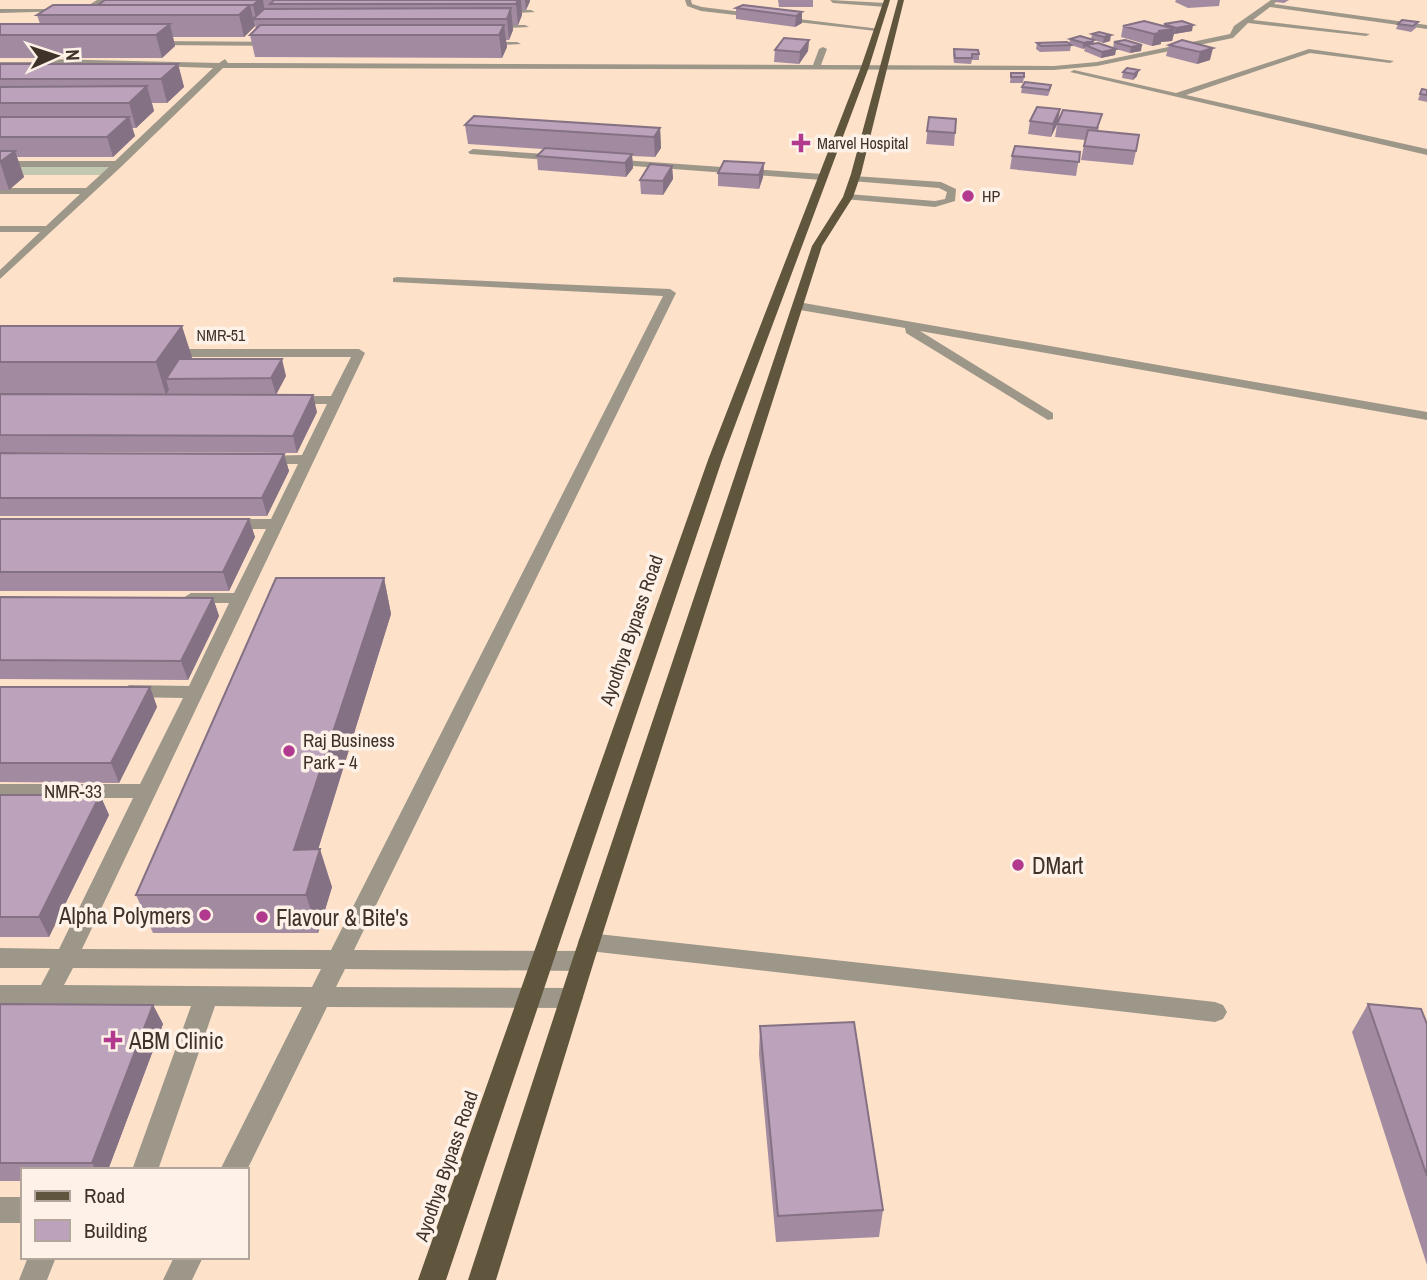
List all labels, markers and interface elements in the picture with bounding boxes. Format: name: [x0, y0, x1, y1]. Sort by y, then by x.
north arrow: [21, 21, 91, 91]
text: N: [60, 49, 86, 61]
place label: Marvel Hospital: [817, 132, 908, 154]
marker: Marvel Hospital: [791, 133, 811, 153]
place label: HP: [982, 185, 1000, 207]
marker: HP: [960, 188, 976, 204]
street label: NMR-51: [197, 324, 246, 346]
street label: Ayodhya Bypass Road: [593, 551, 669, 710]
place label: Raj Business Park - 4: [303, 727, 395, 775]
marker: Raj Business Park - 4: [281, 743, 297, 759]
street label: NMR-33: [44, 778, 102, 804]
place label: DMart: [1032, 850, 1083, 881]
marker: DMart: [1010, 857, 1026, 873]
place label: Alpha Polymers: [58, 900, 191, 931]
place label: Flavour & Bite's: [276, 902, 409, 933]
marker: Alpha Polymers: [197, 907, 213, 923]
marker: Flavour & Bite's: [254, 909, 270, 925]
place label: ABM Clinic: [128, 1025, 223, 1056]
marker: ABM Clinic: [103, 1030, 123, 1050]
street label: Ayodhya Bypass Road: [408, 1087, 484, 1246]
legend: [21, 1168, 248, 1259]
text: Road: [84, 1181, 125, 1210]
text: Building: [84, 1216, 148, 1245]

